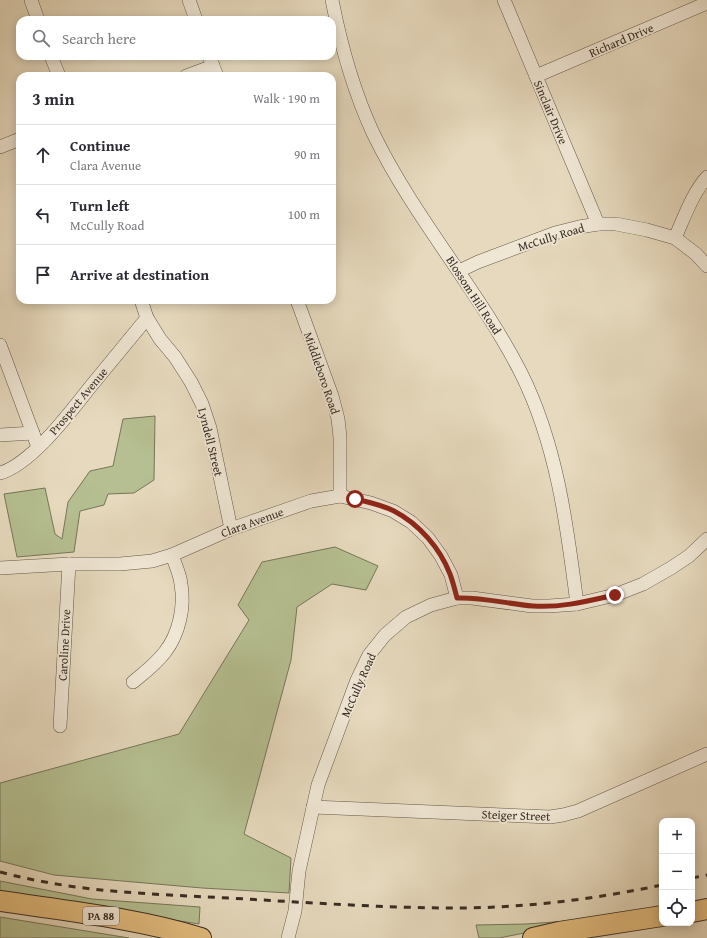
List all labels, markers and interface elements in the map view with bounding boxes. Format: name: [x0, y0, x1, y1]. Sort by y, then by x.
search box: [16, 16, 336, 60]
street label: Richard Drive: [586, 19, 656, 61]
icon: search: [30, 27, 52, 49]
text: Search here: [62, 28, 136, 49]
street label: Sinclair Drive: [530, 77, 572, 147]
text: 3 min: [32, 86, 74, 111]
text: Walk · 190 m: [253, 89, 320, 108]
text: Continue: [70, 135, 131, 156]
icon: ahead: [32, 144, 54, 166]
text: 90 m: [294, 145, 320, 164]
text: Clara Avenue: [70, 156, 141, 175]
text: Turn left: [70, 195, 129, 216]
icon: left: [32, 204, 54, 226]
text: 100 m: [288, 205, 320, 224]
text: McCully Road: [70, 216, 144, 235]
street label: McCully Road: [516, 219, 587, 255]
street label: Blossom Hill Road: [442, 253, 506, 338]
icon: arrive: [32, 264, 54, 286]
text: Arrive at destination: [70, 264, 209, 285]
street label: Middleboro Road: [300, 330, 344, 417]
street label: Prospect Avenue: [45, 363, 112, 438]
street label: Lyndell Street: [194, 406, 228, 479]
route start: [346, 490, 364, 508]
street label: Clara Avenue: [218, 503, 286, 541]
route end: [606, 586, 624, 604]
street label: Caroline Drive: [54, 608, 74, 681]
street label: McCully Road: [336, 650, 380, 720]
street label: Steiger Street: [481, 805, 551, 825]
map controls: [659, 818, 695, 926]
button: +: [659, 818, 695, 854]
button: −: [659, 854, 695, 890]
button: locate: [659, 890, 695, 926]
road number: PA 88: [83, 907, 119, 925]

